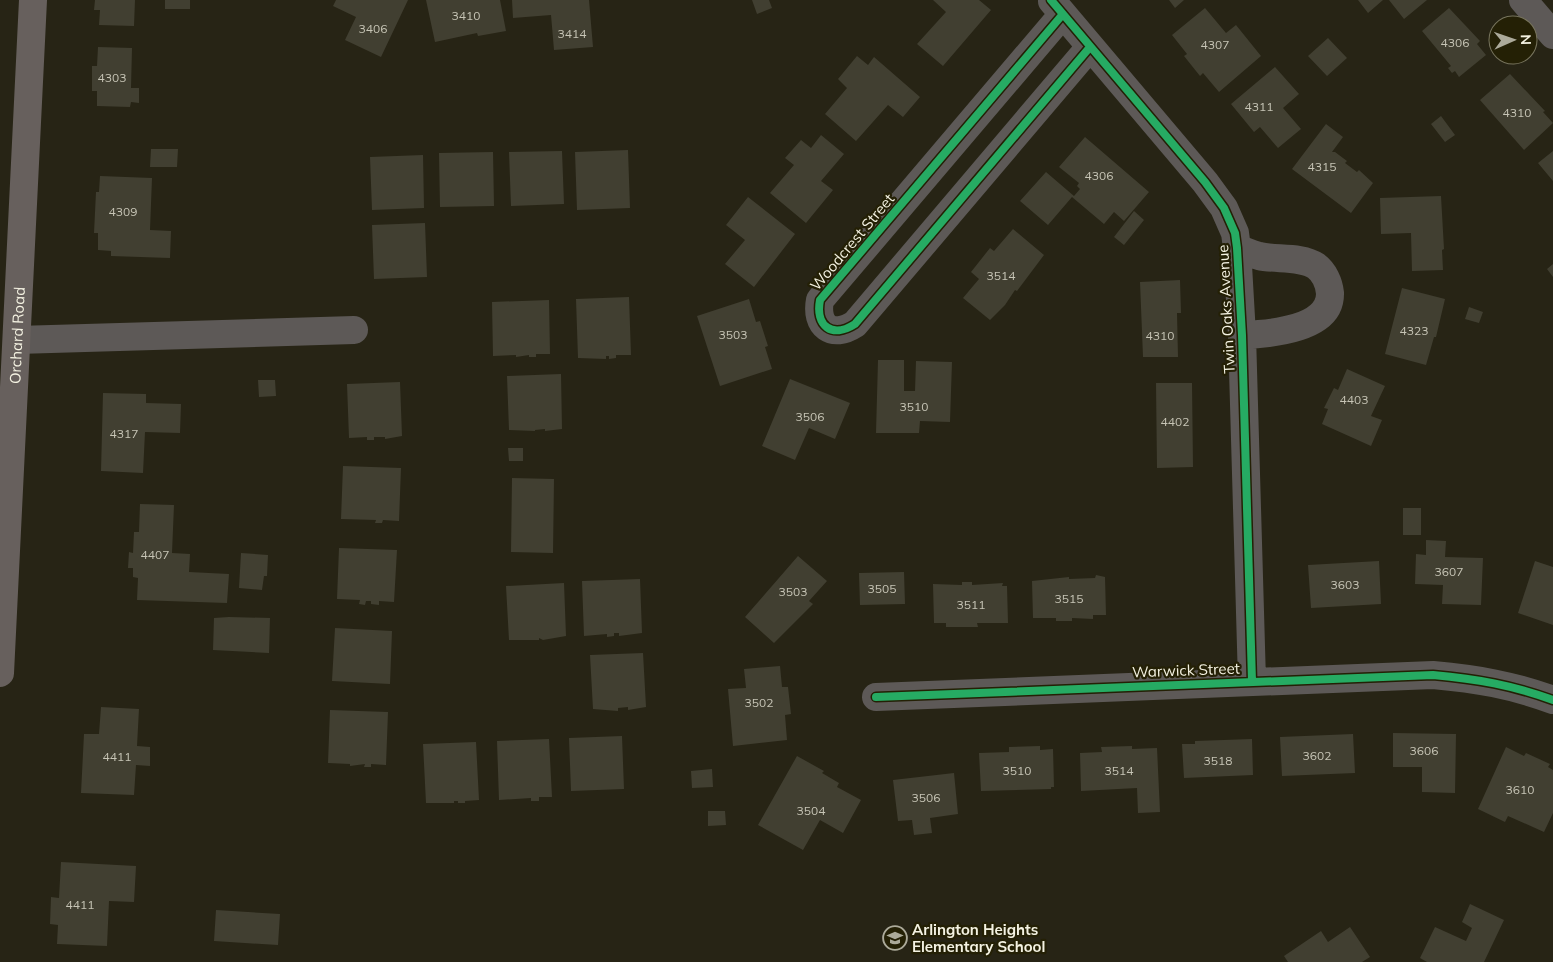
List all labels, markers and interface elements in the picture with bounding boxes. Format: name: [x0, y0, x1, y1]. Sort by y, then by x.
house number: 3410: [452, 8, 480, 23]
north arrow: [1488, 15, 1538, 65]
house number: 3406: [359, 21, 387, 36]
house number: 3414: [558, 26, 586, 41]
text: N: [1517, 34, 1535, 45]
house number: 4306: [1441, 35, 1469, 50]
house number: 4307: [1201, 37, 1229, 52]
house number: 4303: [98, 70, 126, 85]
house number: 4311: [1245, 99, 1273, 114]
house number: 4310: [1503, 105, 1531, 120]
house number: 4315: [1308, 159, 1336, 174]
house number: 4306: [1085, 168, 1113, 183]
street label: Woodcrest Street: [806, 190, 898, 294]
house number: 4309: [109, 204, 137, 219]
street label: Twin Oaks Avenue: [1213, 244, 1239, 374]
house number: 3514: [987, 268, 1015, 283]
street label: Orchard Road: [5, 286, 28, 384]
house number: 4323: [1400, 323, 1428, 338]
house number: 3503: [719, 327, 747, 342]
house number: 4310: [1146, 328, 1174, 343]
house number: 4403: [1340, 392, 1368, 407]
house number: 3510: [900, 399, 928, 414]
house number: 3506: [796, 409, 824, 424]
house number: 4402: [1161, 414, 1189, 429]
house number: 4317: [110, 426, 138, 441]
house number: 4407: [141, 547, 169, 562]
house number: 3607: [1435, 564, 1463, 579]
house number: 3603: [1331, 577, 1359, 592]
house number: 3505: [868, 581, 896, 596]
house number: 3503: [779, 584, 807, 599]
house number: 3515: [1055, 591, 1083, 606]
house number: 3511: [957, 597, 985, 612]
street label: Warwick Street: [1132, 659, 1240, 681]
house number: 3502: [745, 695, 773, 710]
house number: 3606: [1410, 743, 1438, 758]
house number: 3602: [1303, 748, 1331, 763]
house number: 4411: [103, 749, 131, 764]
house number: 3518: [1204, 753, 1232, 768]
house number: 3510: [1003, 763, 1031, 778]
house number: 3514: [1105, 763, 1133, 778]
house number: 3610: [1506, 782, 1534, 797]
house number: 3506: [912, 790, 940, 805]
house number: 3504: [797, 803, 825, 818]
house number: 4411: [66, 897, 94, 912]
place label: Arlington Heights Elementary School: [912, 920, 1045, 956]
school or university icon: Arlington Heights Elementary School: [882, 925, 908, 951]

